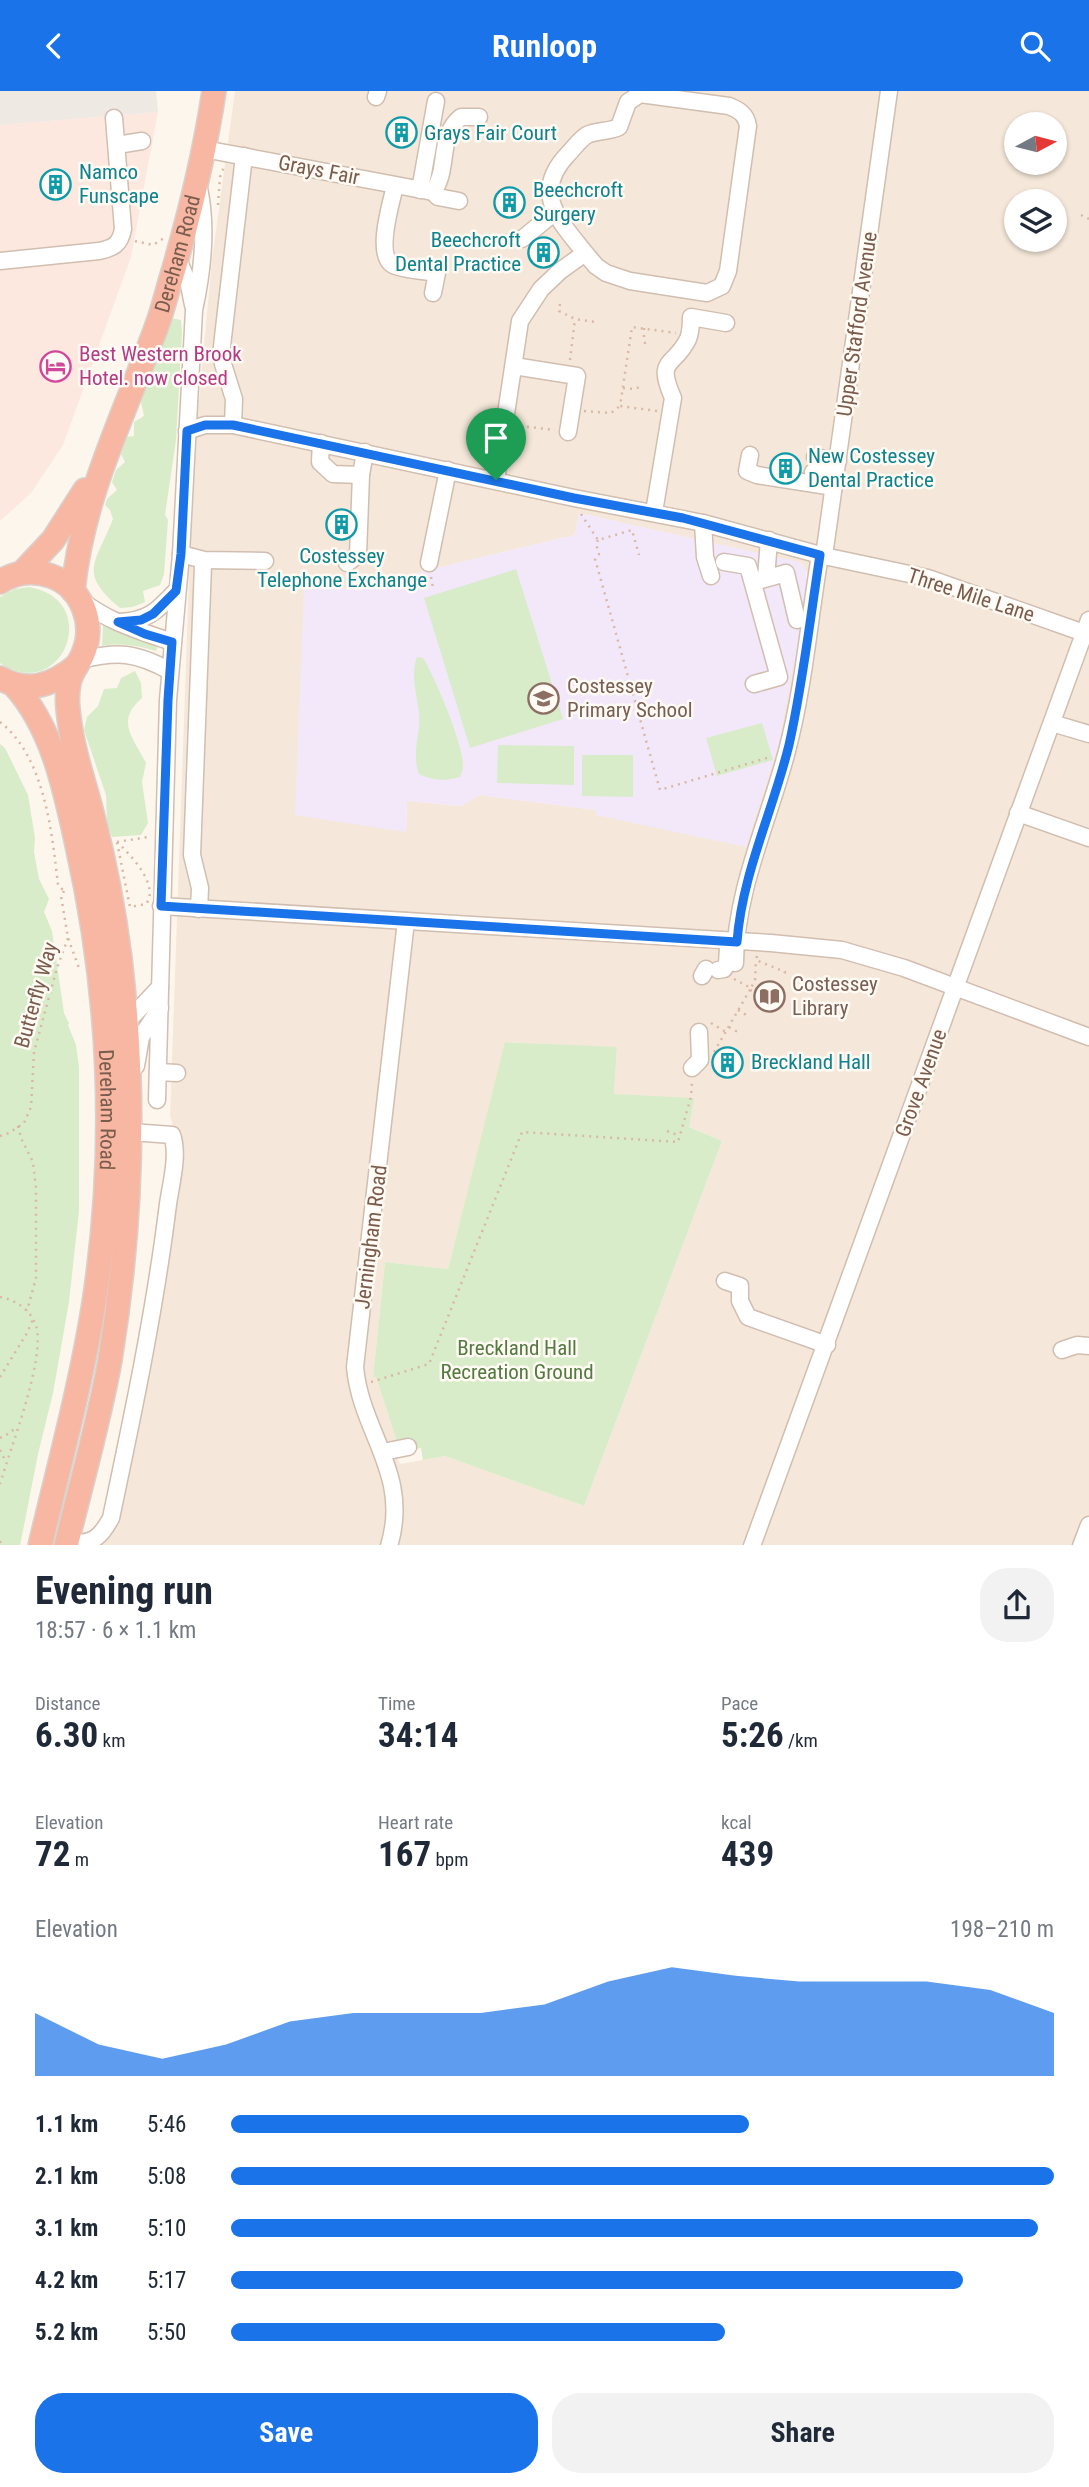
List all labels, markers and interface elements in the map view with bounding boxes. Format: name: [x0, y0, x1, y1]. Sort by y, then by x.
icon: back: [35, 27, 73, 65]
text: Runloop: [492, 27, 597, 65]
icon: search: [1016, 27, 1054, 65]
north arrow: [1004, 112, 1068, 175]
map controls: [1004, 112, 1067, 252]
building icon: Grays Fair Court: [384, 116, 418, 150]
place label: Grays Fair Court: [424, 121, 557, 145]
street label: Grays Fair: [276, 150, 362, 190]
place label: Namco Funscape: [79, 160, 159, 208]
building icon: Namco Funscape: [39, 167, 73, 201]
place label: Beechcroft Surgery: [533, 178, 623, 226]
building icon: Beechcroft Surgery: [493, 185, 527, 219]
button: layers: [1004, 189, 1067, 252]
street label: Dereham Road: [150, 193, 205, 315]
place label: Beechcroft Dental Practice: [395, 228, 521, 276]
street label: Upper Stafford Avenue: [832, 230, 882, 418]
building icon: Beechcroft Dental Practice: [527, 235, 561, 269]
place label: Best Western Brook Hotel. now closed: [79, 342, 242, 390]
hotel icon: Best Western Brook Hotel. now closed: [39, 349, 73, 383]
pin: [466, 408, 526, 480]
icon: arrive: [477, 419, 515, 457]
place label: New Costessey Dental Practice: [808, 444, 935, 492]
building icon: New Costessey Dental Practice: [768, 451, 802, 485]
building icon: Costessey Telephone Exchange: [325, 507, 359, 541]
place label: Costessey Telephone Exchange: [257, 544, 427, 592]
street label: Three Mile Lane: [905, 563, 1038, 627]
place label: Costessey Primary School: [567, 674, 693, 722]
school or university icon: Costessey Primary School: [527, 681, 561, 715]
street label: Butterfly Way: [9, 939, 63, 1051]
place label: Costessey Library: [792, 972, 878, 1020]
library icon: Costessey Library: [752, 979, 786, 1013]
street label: Grove Avenue: [890, 1026, 952, 1140]
building icon: Breckland Hall: [711, 1045, 745, 1079]
street label: Dereham Road: [94, 1049, 120, 1171]
place label: Breckland Hall: [751, 1050, 871, 1074]
street label: Jerningham Road: [350, 1164, 392, 1310]
park label: Breckland Hall Recreation Ground: [440, 1336, 594, 1384]
button: share: [980, 1568, 1054, 1642]
text: Evening run: [35, 1569, 213, 1613]
text: 18:57 · 6 × 1.1 km: [35, 1617, 196, 1644]
text: Distance: [35, 1692, 100, 1715]
text: Time: [378, 1692, 415, 1715]
text: Pace: [721, 1692, 758, 1715]
text: 6.30: [35, 1715, 98, 1756]
text: 34:14: [378, 1715, 458, 1756]
text: 5:26: [721, 1715, 784, 1756]
text: km: [98, 1729, 125, 1752]
text: /km: [784, 1729, 818, 1752]
text: Elevation: [35, 1811, 103, 1834]
text: Heart rate: [378, 1811, 453, 1834]
text: kcal: [721, 1811, 752, 1834]
text: 72: [35, 1834, 70, 1875]
text: 167: [378, 1834, 431, 1875]
text: 439: [721, 1834, 774, 1875]
text: m: [70, 1848, 89, 1871]
text: bpm: [431, 1848, 468, 1871]
text: Elevation: [35, 1916, 118, 1943]
text: 198–210 m: [950, 1916, 1054, 1943]
text: 1.1 km: [35, 2111, 98, 2138]
text: 5:46: [147, 2111, 186, 2138]
text: 2.1 km: [35, 2163, 98, 2190]
text: 5:08: [147, 2163, 186, 2190]
text: 3.1 km: [35, 2215, 98, 2242]
text: 5:10: [147, 2215, 186, 2242]
text: 4.2 km: [35, 2267, 98, 2294]
text: 5:17: [147, 2267, 186, 2294]
text: 5.2 km: [35, 2319, 98, 2346]
text: 5:50: [147, 2319, 186, 2346]
button: Save: [35, 2393, 538, 2473]
button: Share: [552, 2393, 1054, 2473]

